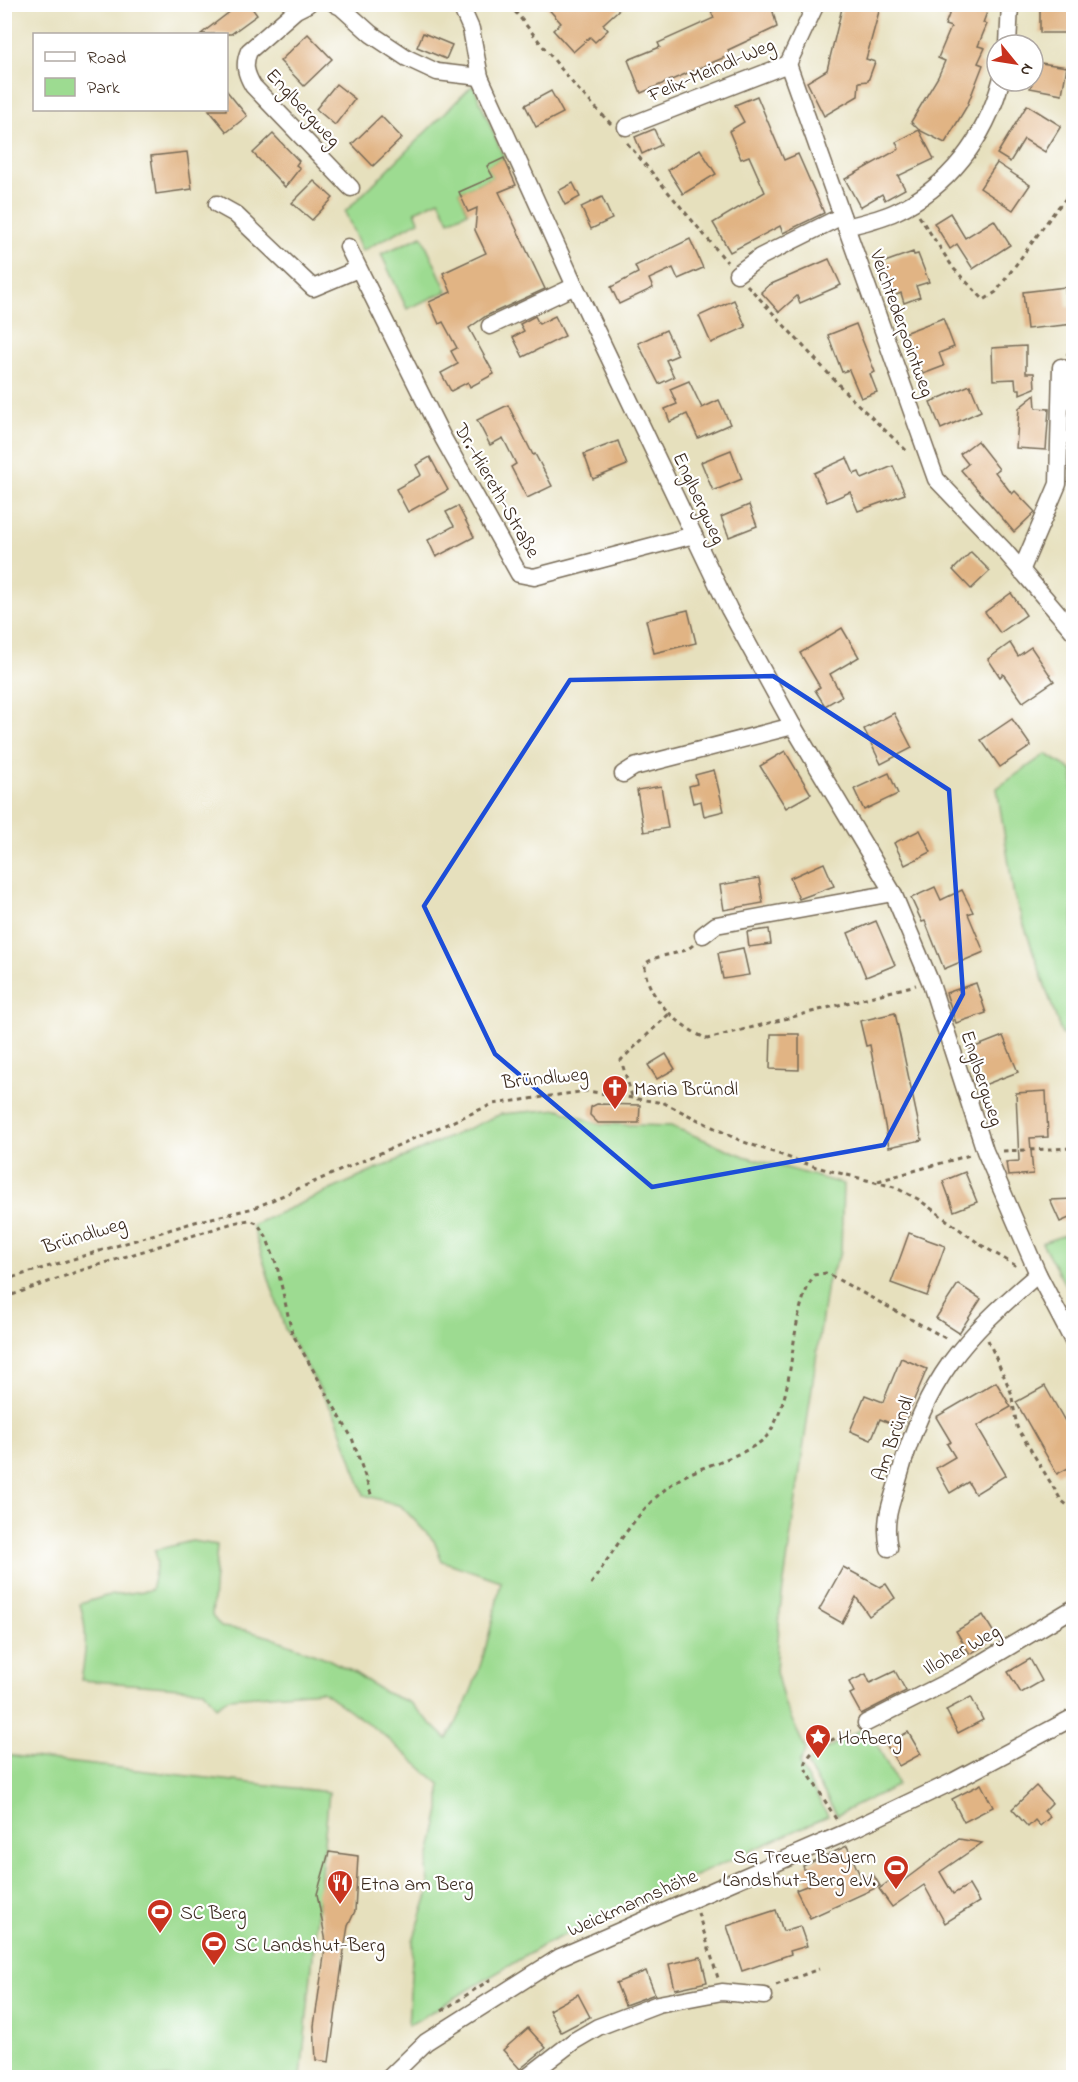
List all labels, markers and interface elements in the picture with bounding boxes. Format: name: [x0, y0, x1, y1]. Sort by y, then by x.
street label: Felix-Meindl-Weg: [643, 31, 780, 112]
legend: [33, 33, 228, 111]
north arrow: [985, 33, 1045, 93]
text: Road: [87, 46, 126, 72]
text: N: [1013, 59, 1039, 80]
street label: Englbergweg: [257, 62, 347, 156]
text: Park: [87, 76, 120, 102]
street label: Veichtederpointweg: [859, 245, 941, 402]
street label: Dr.-Hiereth-Straße: [445, 418, 546, 564]
street label: Englbergweg: [663, 448, 732, 551]
street label: Englbergweg: [951, 1027, 1010, 1131]
street label: Bründlweg: [500, 1061, 590, 1100]
church icon: Maria Bründl: [600, 1073, 630, 1111]
place label: Maria Bründl: [634, 1076, 738, 1105]
street label: Bründlweg: [38, 1210, 131, 1264]
street label: Am Bründl: [866, 1392, 923, 1485]
street label: Illoher Weg: [918, 1618, 1007, 1685]
place icon: Hofberg: [803, 1722, 833, 1760]
place label: Hofberg: [838, 1725, 902, 1755]
place label: SG Treue Bayern Landshut-Berg e.V.: [722, 1844, 876, 1897]
sports icon: SG Treue Bayern Landshut-Berg e.V.: [881, 1853, 911, 1891]
street label: Weickmannshöhe: [563, 1863, 703, 1946]
restaurant icon: Etna am Berg: [325, 1868, 355, 1906]
place label: Etna am Berg: [360, 1871, 473, 1901]
sports icon: SC Berg: [145, 1897, 175, 1935]
place label: SC Berg: [180, 1900, 246, 1930]
sports icon: SC Landshut-Berg: [199, 1929, 229, 1967]
place label: SC Landshut-Berg: [234, 1932, 385, 1962]

